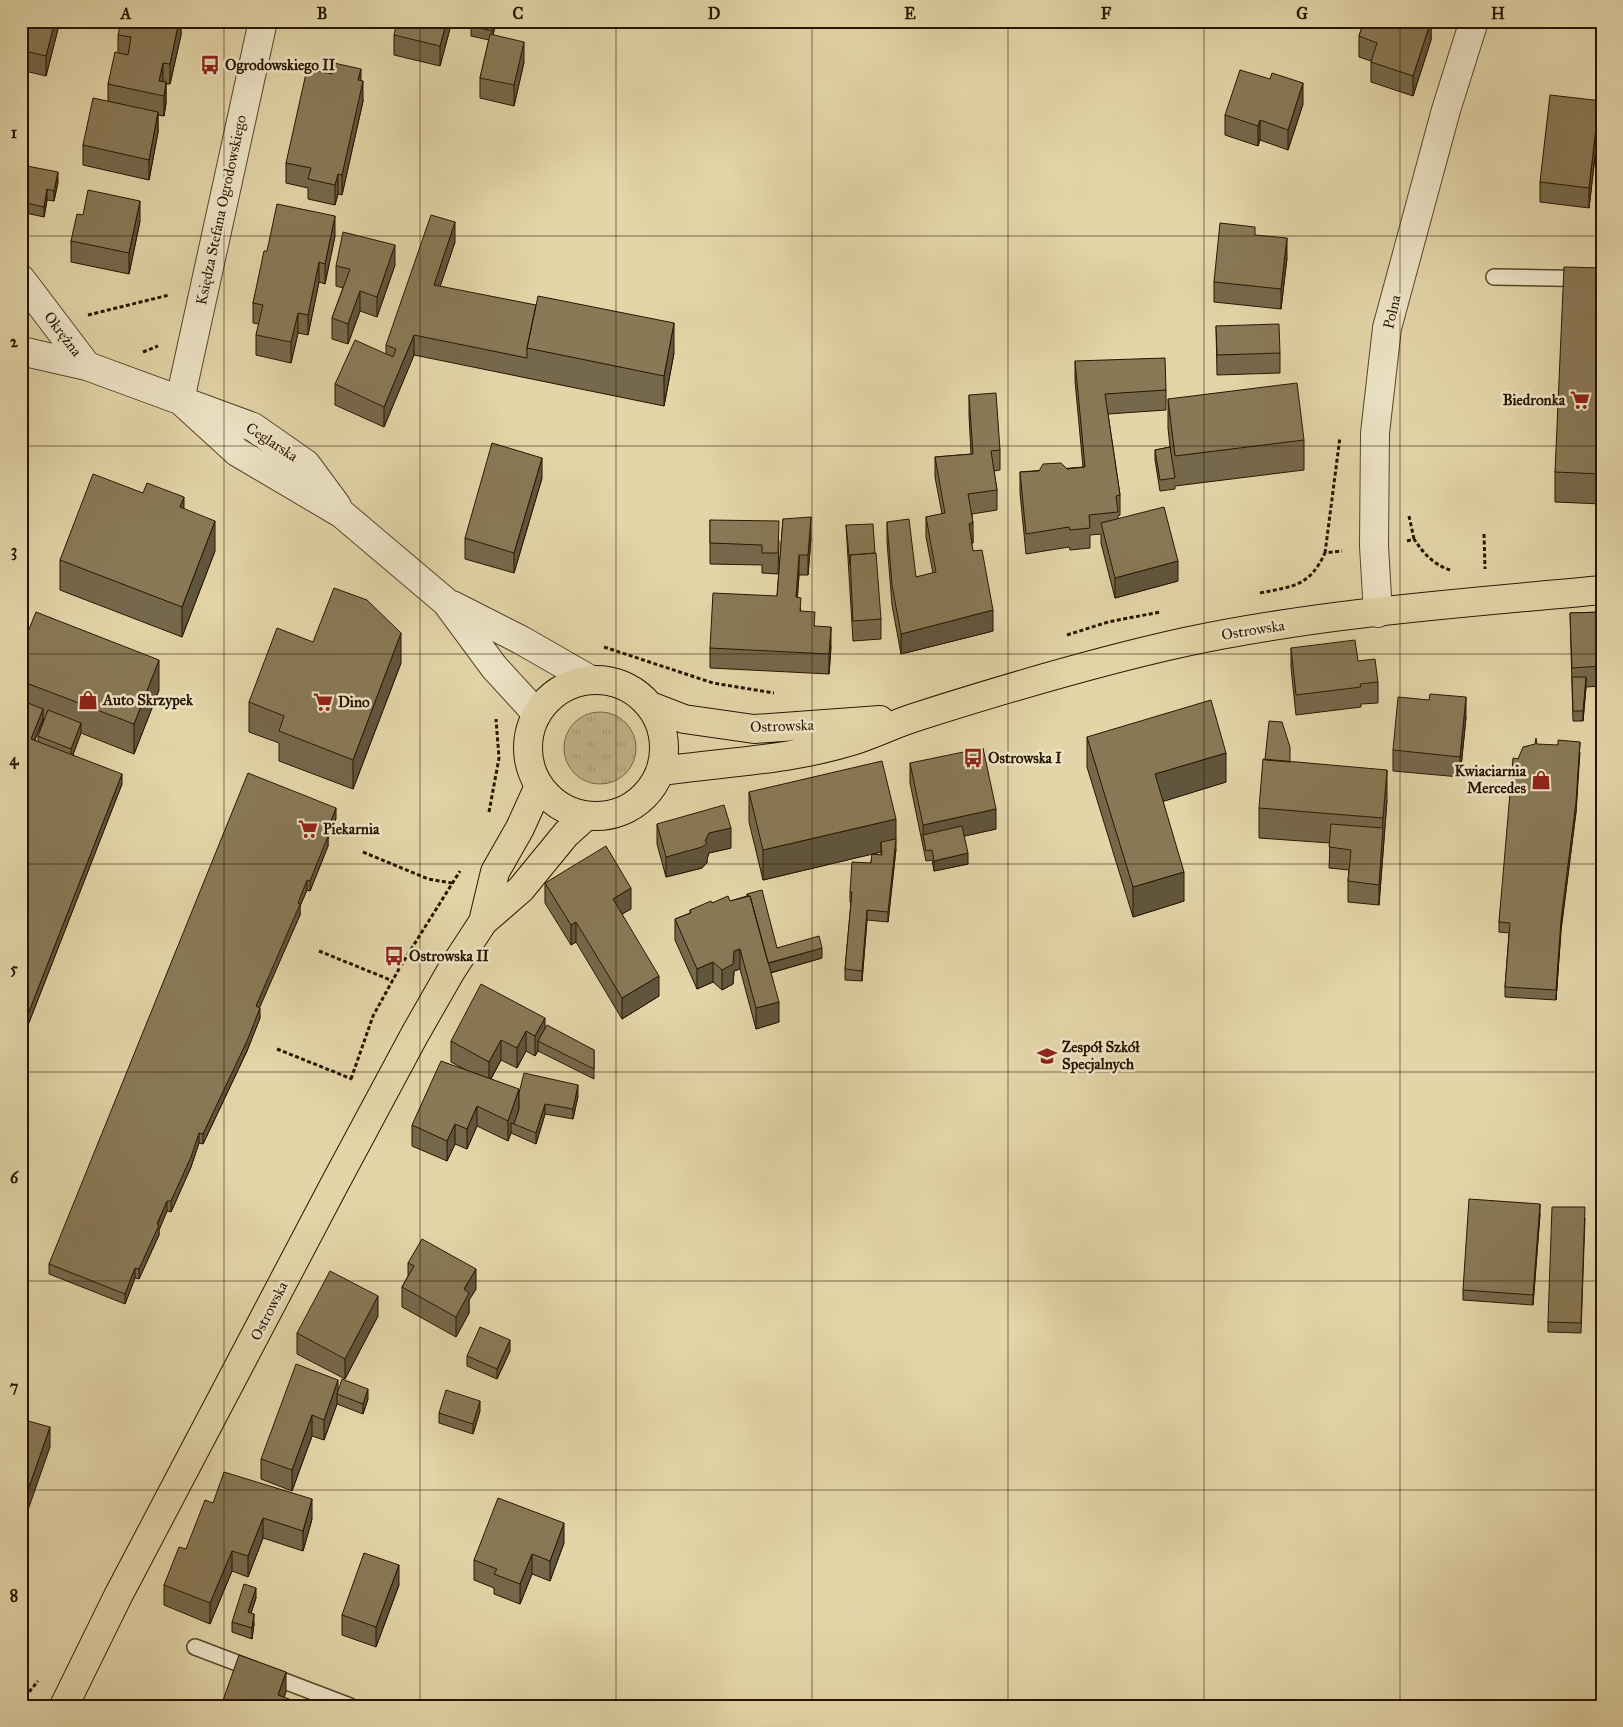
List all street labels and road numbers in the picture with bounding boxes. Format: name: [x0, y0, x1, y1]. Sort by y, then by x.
street label: Księdza Stefana Ogrodowskiego: [192, 113, 250, 307]
street label: Polna: [1379, 293, 1405, 331]
street label: Okrężna: [40, 308, 86, 361]
street label: Ceglarska: [243, 419, 302, 466]
street label: Ostrowska: [1220, 616, 1287, 644]
street label: Ostrowska: [750, 716, 815, 736]
street label: Ostrowska: [246, 1278, 292, 1344]

